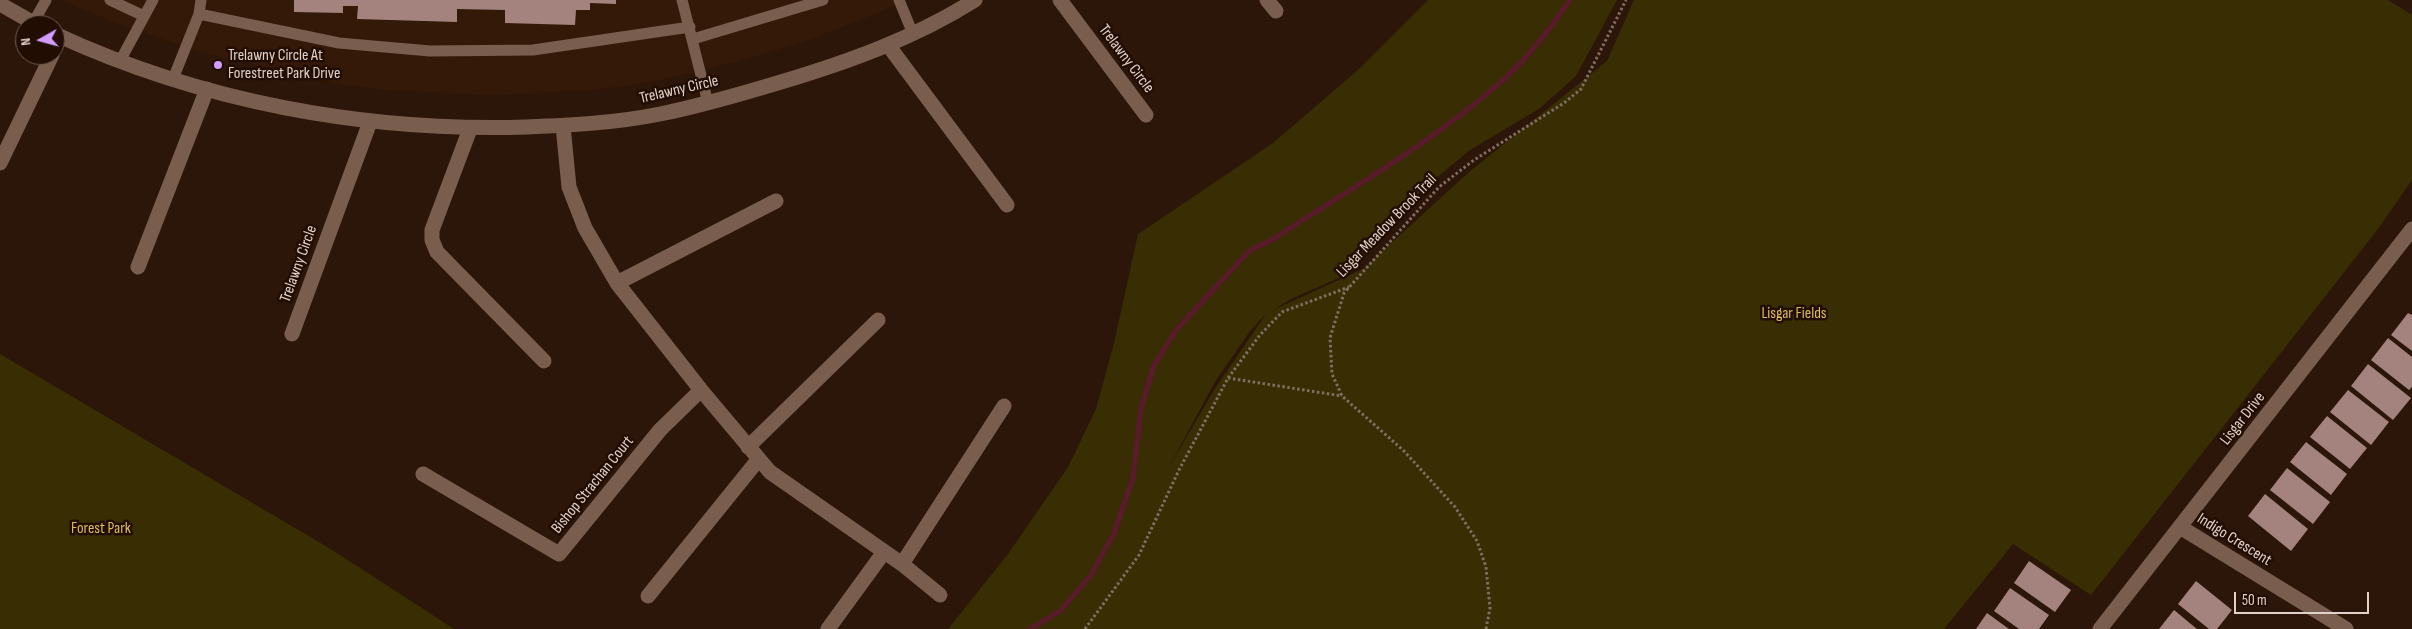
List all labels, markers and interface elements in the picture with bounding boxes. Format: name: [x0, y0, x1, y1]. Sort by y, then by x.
north arrow: [15, 15, 65, 65]
street label: Trelawny Circle: [1094, 21, 1158, 97]
text: N: [17, 37, 35, 47]
place label: Trelawny Circle At Forestreet Park Drive: [228, 46, 340, 84]
marker: Trelawny Circle At Forestreet Park Drive: [212, 59, 224, 71]
street label: Trelawny Circle: [638, 72, 720, 108]
street label: Lisgar Meadow Brook Trail: [1333, 170, 1441, 282]
street label: Trelawny Circle: [276, 223, 322, 305]
park label: Lisgar Fields: [1761, 304, 1827, 324]
street label: Lisgar Drive: [2216, 389, 2270, 449]
street label: Bishop Strachan Court: [548, 432, 638, 538]
street label: Indigo Crescent: [2193, 510, 2275, 570]
park label: Forest Park: [71, 519, 131, 539]
scale bar: [2237, 582, 2372, 614]
text: 50 m: [2242, 591, 2267, 610]

